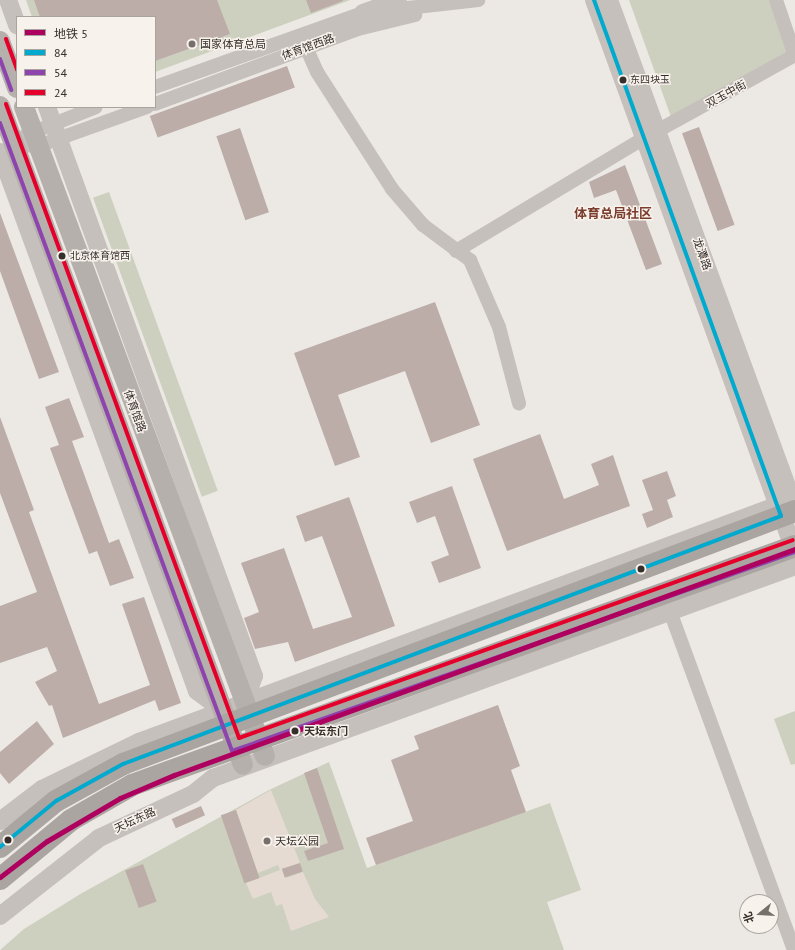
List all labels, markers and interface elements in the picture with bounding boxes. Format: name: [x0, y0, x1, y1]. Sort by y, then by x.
legend: [16, 16, 156, 108]
text: 地铁 5: [54, 26, 88, 41]
street label: 体育馆西路: [280, 31, 336, 63]
place label: 国家体育总局: [200, 37, 266, 51]
marker: 国家体育总局: [187, 39, 197, 49]
text: 84: [54, 45, 67, 60]
text: 54: [54, 65, 67, 80]
place label: 东四块玉: [630, 74, 670, 86]
marker: 东四块玉: [618, 75, 628, 85]
street label: 双玉中街: [704, 78, 748, 110]
text: 24: [54, 85, 67, 100]
district label: 体育总局社区: [574, 206, 652, 222]
street label: 龙潭路: [690, 236, 714, 272]
place label: 北京体育馆西: [70, 250, 130, 262]
marker: 北京体育馆西: [57, 251, 67, 261]
street label: 体育馆路: [121, 388, 149, 434]
unlabelled marker: [636, 564, 646, 574]
marker: 天坛东门: [288, 724, 302, 738]
place label: 天坛东门: [304, 724, 348, 738]
street label: 天坛东路: [112, 805, 158, 835]
place label: 天坛公园: [275, 834, 319, 848]
unlabelled marker: [3, 835, 13, 845]
marker: 天坛公园: [262, 836, 272, 846]
north arrow: [739, 894, 779, 934]
text: 北: [740, 910, 757, 925]

